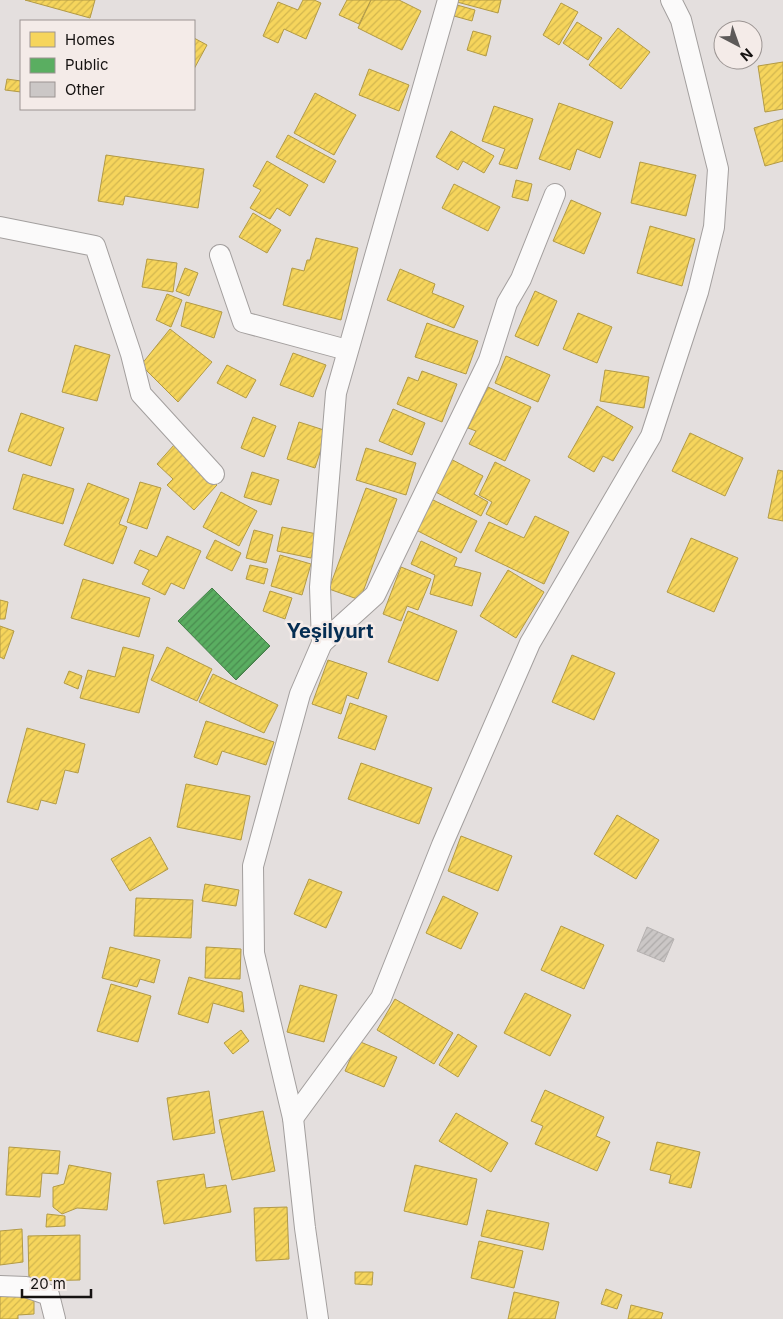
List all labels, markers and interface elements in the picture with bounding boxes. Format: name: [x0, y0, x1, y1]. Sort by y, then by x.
legend: [20, 20, 195, 110]
north arrow: [713, 20, 763, 70]
text: Homes: [65, 30, 115, 49]
text: N: [737, 45, 756, 65]
text: Public: [65, 55, 108, 74]
text: Other: [65, 80, 105, 99]
district label: Yeşilyurt: [287, 619, 373, 643]
scale bar: [22, 1266, 91, 1298]
text: 20 m: [30, 1274, 66, 1293]

